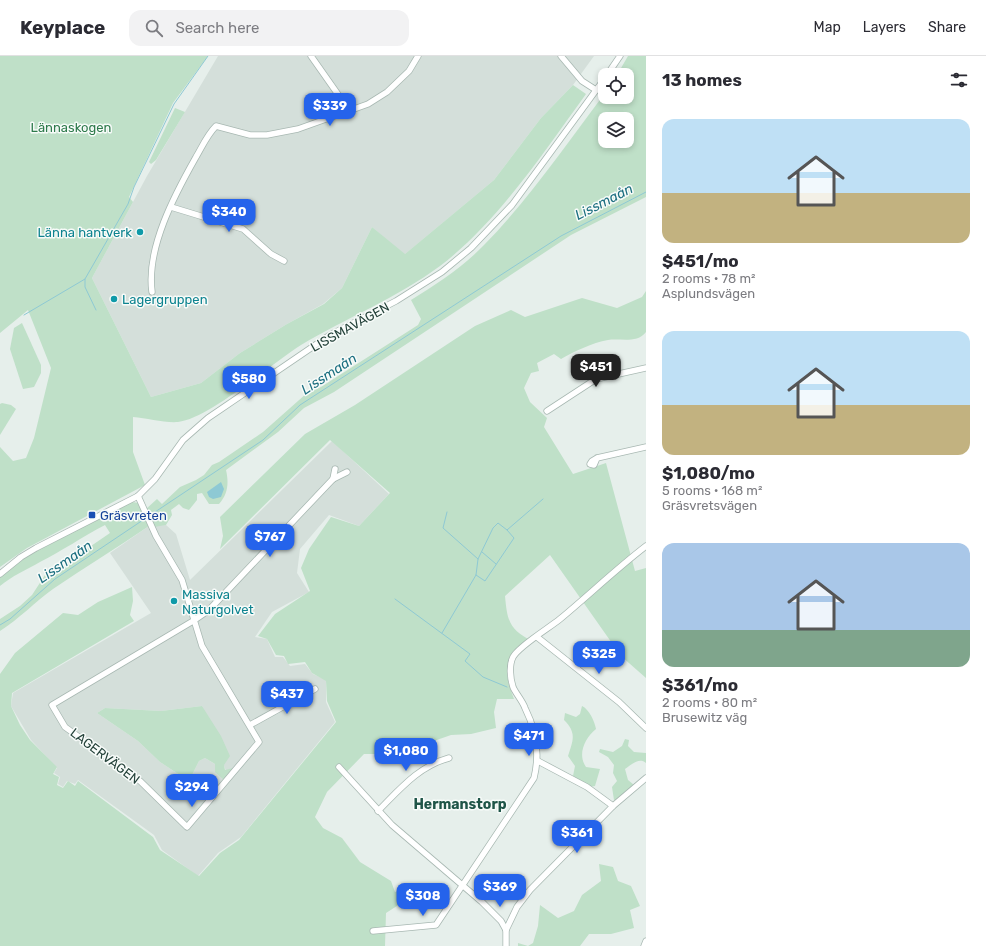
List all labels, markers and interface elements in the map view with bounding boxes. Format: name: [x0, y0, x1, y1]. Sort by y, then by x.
search box: [129, 10, 409, 46]
text: Keyplace: [20, 16, 105, 39]
icon: search: [143, 17, 165, 39]
text: Search here: [175, 19, 260, 37]
text: Map: [814, 19, 841, 36]
text: Layers: [863, 19, 906, 36]
text: Share: [928, 19, 966, 36]
map controls: [598, 68, 634, 148]
button: locate: [598, 68, 634, 104]
icon: filters: [948, 69, 970, 91]
text: 13 homes: [662, 70, 742, 90]
pin: $339: [306, 93, 354, 127]
text: $339: [313, 98, 347, 113]
button: layers: [598, 112, 634, 148]
park label: Lännaskogen: [31, 120, 111, 136]
icon: home: [780, 145, 852, 217]
water label: Lissmaån: [572, 180, 636, 224]
pin: $340: [205, 199, 253, 233]
text: $340: [212, 204, 246, 219]
place label: Länna hantverk: [38, 225, 132, 240]
marker: Länna hantverk: [135, 227, 145, 237]
text: $451/mo: [662, 251, 739, 271]
text: 2 rooms · 78 m²: [662, 271, 756, 286]
text: Asplundsvägen: [662, 286, 755, 301]
place label: Lagergruppen: [122, 292, 208, 308]
marker: Lagergruppen: [109, 294, 119, 304]
street label: LISSMAVÄGEN: [308, 299, 392, 355]
water label: Lissmaån: [298, 350, 360, 398]
pin: $451: [572, 354, 620, 388]
icon: home: [780, 357, 852, 429]
text: $451: [580, 359, 612, 374]
pin: $580: [225, 366, 273, 400]
text: $580: [232, 371, 266, 386]
text: $1,080/mo: [662, 463, 755, 483]
text: 5 rooms · 168 m²: [662, 483, 762, 498]
text: Gräsvretsvägen: [662, 498, 757, 513]
place label: Gräsvreten: [100, 508, 167, 523]
marker: Gräsvreten: [87, 510, 97, 520]
pin: $767: [246, 524, 294, 558]
text: $767: [254, 529, 286, 544]
water label: Lissmaån: [34, 537, 96, 587]
icon: home: [780, 569, 852, 641]
place label: Massiva Naturgolvet: [182, 587, 254, 618]
marker: Massiva Naturgolvet: [169, 596, 179, 606]
pin: $325: [575, 641, 623, 675]
text: $325: [582, 646, 616, 661]
text: $361/mo: [662, 675, 738, 695]
pin: $437: [263, 681, 311, 715]
text: $437: [270, 686, 304, 701]
text: 2 rooms · 80 m²: [662, 695, 757, 710]
text: Brusewitz väg: [662, 710, 747, 725]
pin: $471: [505, 723, 553, 757]
street label: LAGERVÄGEN: [67, 725, 143, 787]
text: $471: [513, 728, 545, 743]
pin: $1,080: [373, 738, 439, 772]
text: $1,080: [383, 743, 429, 758]
pin: $294: [168, 774, 216, 808]
text: $294: [175, 779, 209, 794]
district label: Hermanstorp: [413, 796, 507, 813]
pin: $361: [553, 820, 601, 854]
text: $361: [561, 825, 593, 840]
pin: $369: [476, 874, 524, 908]
text: $369: [483, 879, 517, 894]
pin: $308: [399, 883, 447, 917]
text: $308: [406, 888, 440, 903]

